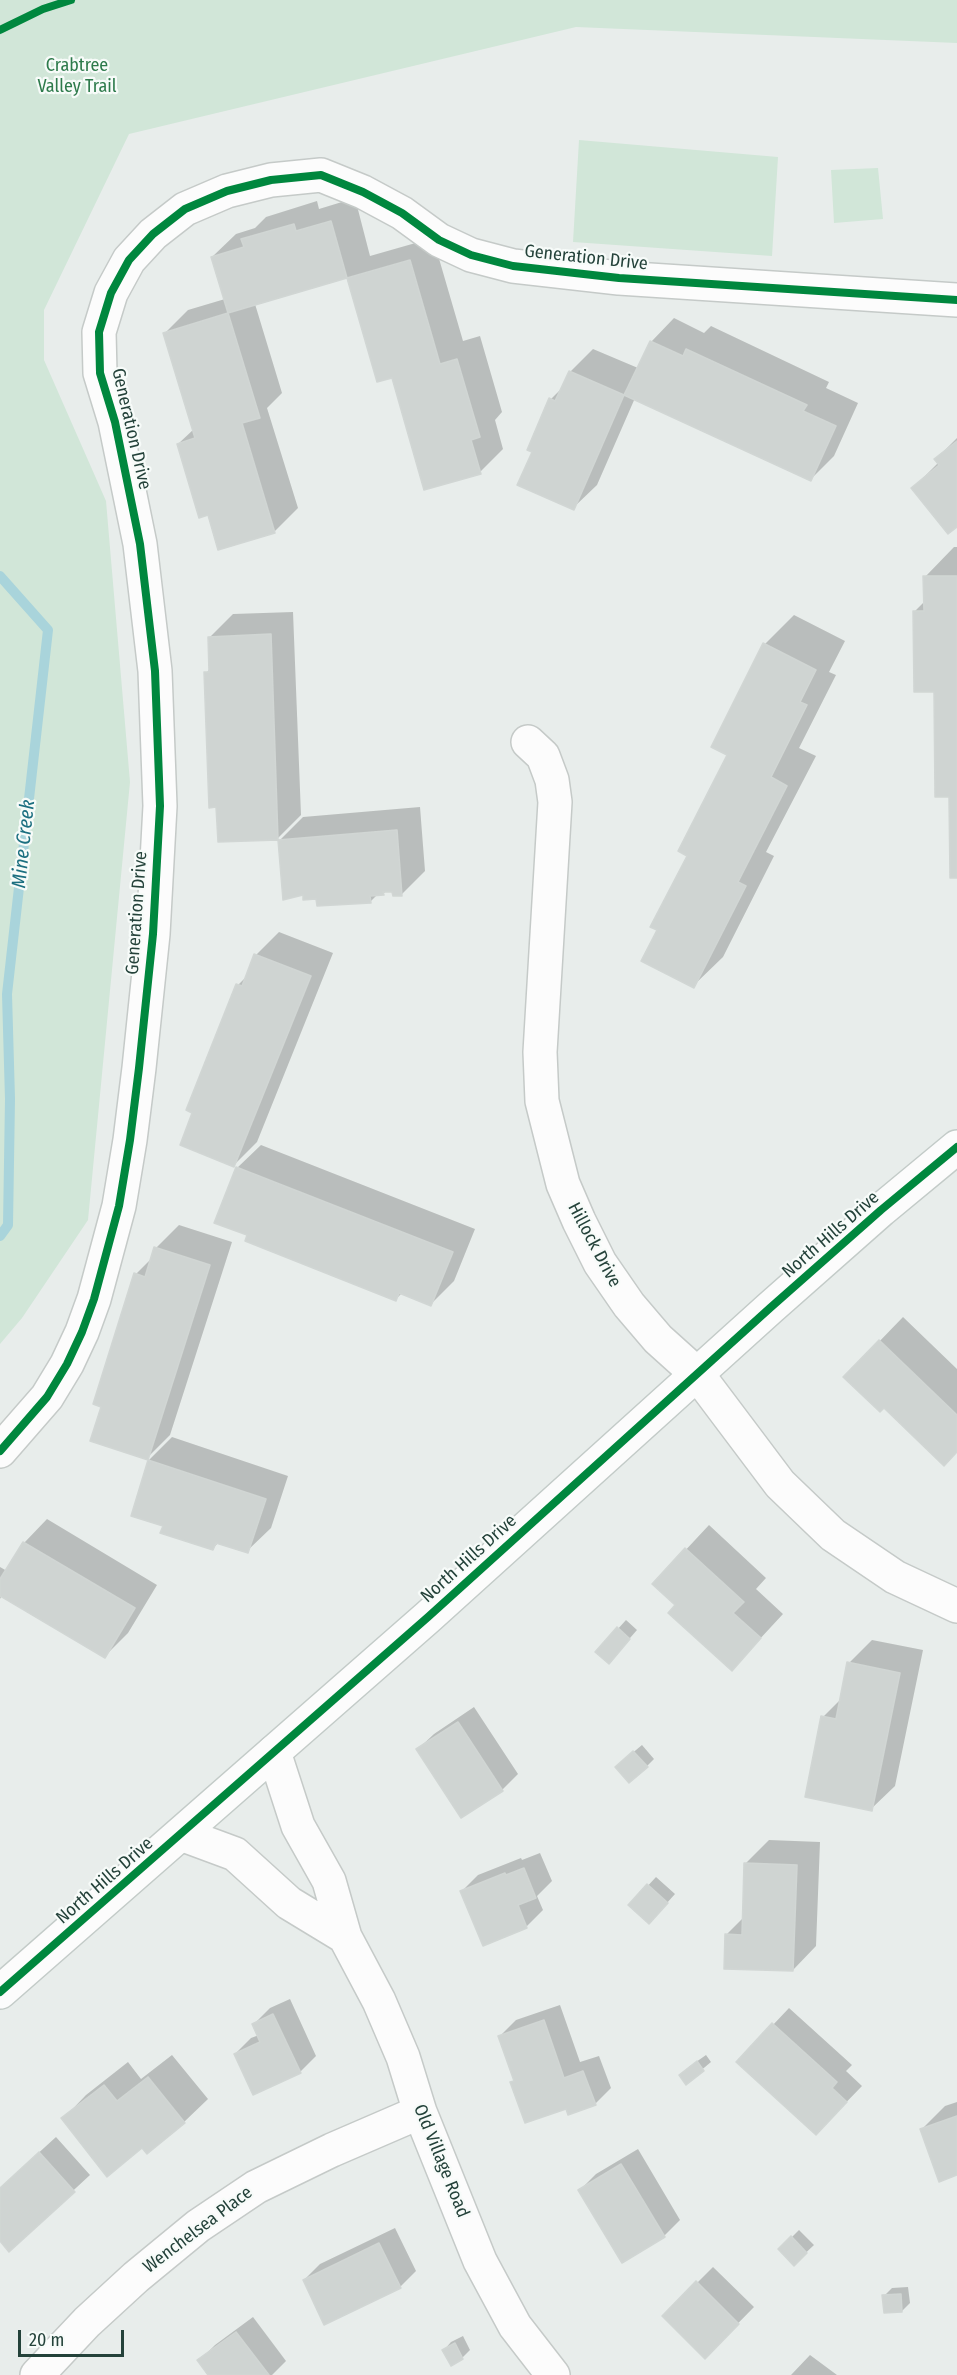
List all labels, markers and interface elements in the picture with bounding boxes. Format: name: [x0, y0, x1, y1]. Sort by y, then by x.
park label: Crabtree Valley Trail: [37, 55, 117, 98]
street label: Generation Drive: [523, 241, 649, 275]
street label: Generation Drive: [107, 366, 155, 492]
water label: Mine Creek: [7, 799, 41, 889]
street label: Generation Drive: [122, 850, 152, 976]
street label: North Hills Drive: [778, 1187, 884, 1283]
street label: Hillock Drive: [563, 1199, 625, 1291]
street label: North Hills Drive: [417, 1510, 521, 1608]
street label: North Hills Drive: [52, 1833, 158, 1929]
street label: Old Village Road: [408, 2101, 474, 2221]
street label: Wenchelsea Place: [139, 2182, 257, 2278]
scale bar: [21, 2318, 128, 2356]
text: 20 m: [29, 2329, 64, 2351]

